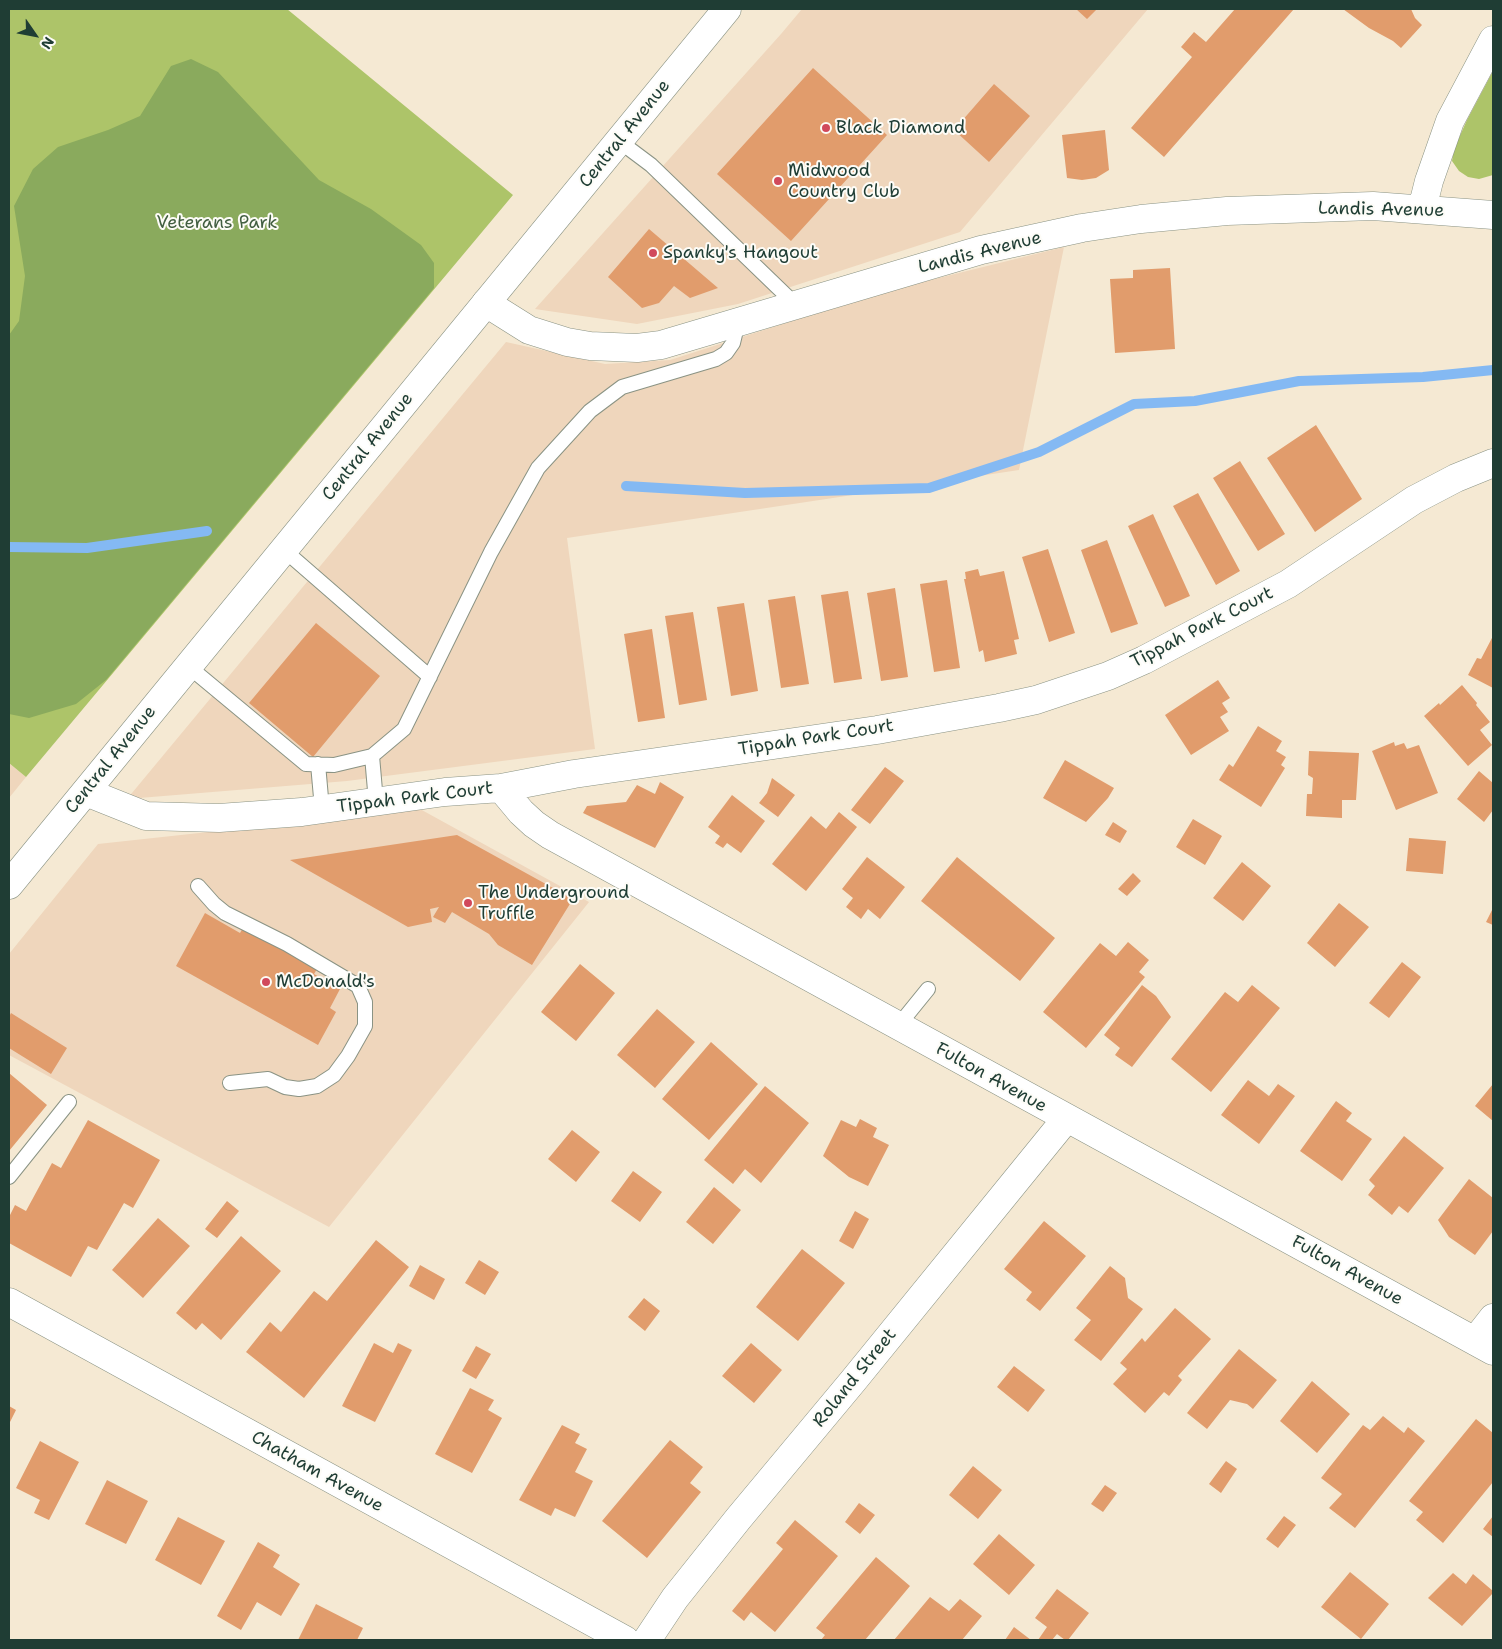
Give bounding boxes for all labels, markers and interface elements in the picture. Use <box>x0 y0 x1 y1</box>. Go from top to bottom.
north arrow <box>10 10 60 60</box>
text: N <box>37 34 58 53</box>
street label: Central Avenue <box>575 76 675 192</box>
place label: Black Diamond <box>836 117 965 139</box>
marker: Black Diamond <box>820 122 832 134</box>
place label: Midwood Country Club <box>788 160 900 202</box>
marker: Midwood Country Club <box>772 175 784 187</box>
street label: Landis Avenue <box>1318 198 1444 222</box>
park label: Veterans Park <box>157 212 277 234</box>
street label: Landis Avenue <box>916 227 1044 279</box>
place label: Spanky's Hangout <box>663 242 818 264</box>
marker: Spanky's Hangout <box>647 247 659 259</box>
street label: Central Avenue <box>318 389 418 505</box>
street label: Tippah Park Court <box>1127 583 1277 673</box>
street label: Central Avenue <box>61 702 161 818</box>
street label: Tippah Park Court <box>737 715 895 761</box>
street label: Tippah Park Court <box>336 778 494 818</box>
place label: The Underground Truffle <box>478 882 629 924</box>
marker: The Underground Truffle <box>462 897 474 909</box>
place label: McDonald's <box>276 971 375 993</box>
marker: McDonald's <box>260 976 272 988</box>
street label: Fulton Avenue <box>932 1039 1050 1117</box>
street label: Fulton Avenue <box>1288 1232 1406 1310</box>
street label: Roland Street <box>809 1324 901 1432</box>
street label: Chatham Avenue <box>247 1427 387 1517</box>

